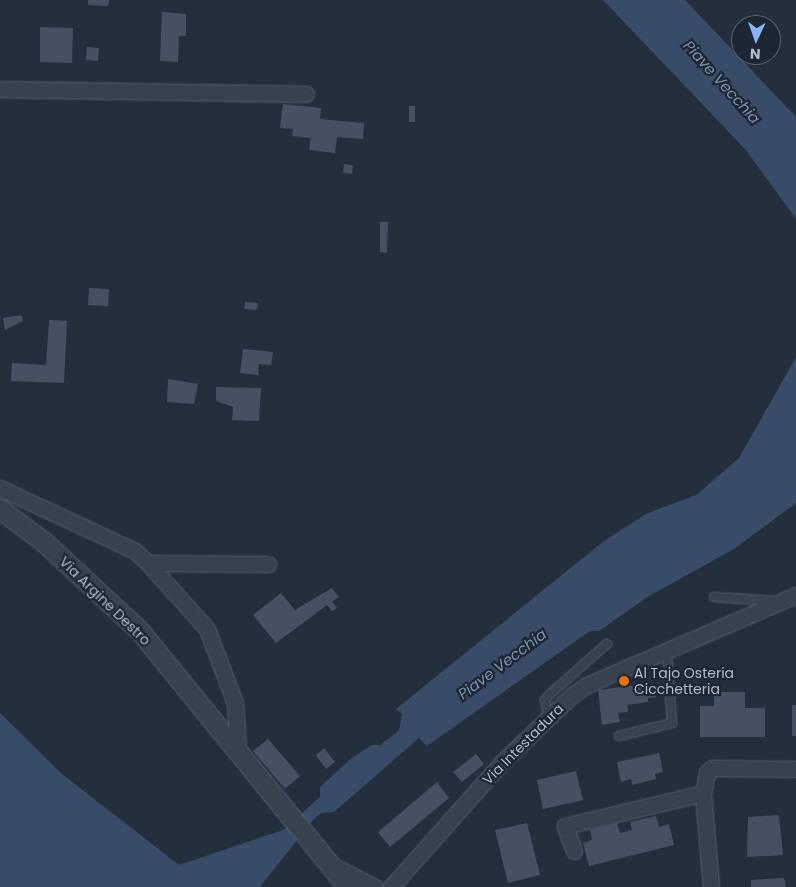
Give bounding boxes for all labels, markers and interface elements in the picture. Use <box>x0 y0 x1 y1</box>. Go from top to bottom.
north arrow <box>731 15 781 65</box>
water label: Piave Vecchia <box>680 37 764 127</box>
text: N <box>749 44 761 64</box>
street label: Via Argine Destro <box>56 553 154 649</box>
water label: Piave Vecchia <box>454 625 550 703</box>
place label: Al Tajo Osteria Cicchetteria <box>634 665 734 698</box>
marker: Al Tajo Osteria Cicchetteria <box>618 675 630 687</box>
street label: Via Intestadura <box>479 700 567 788</box>

